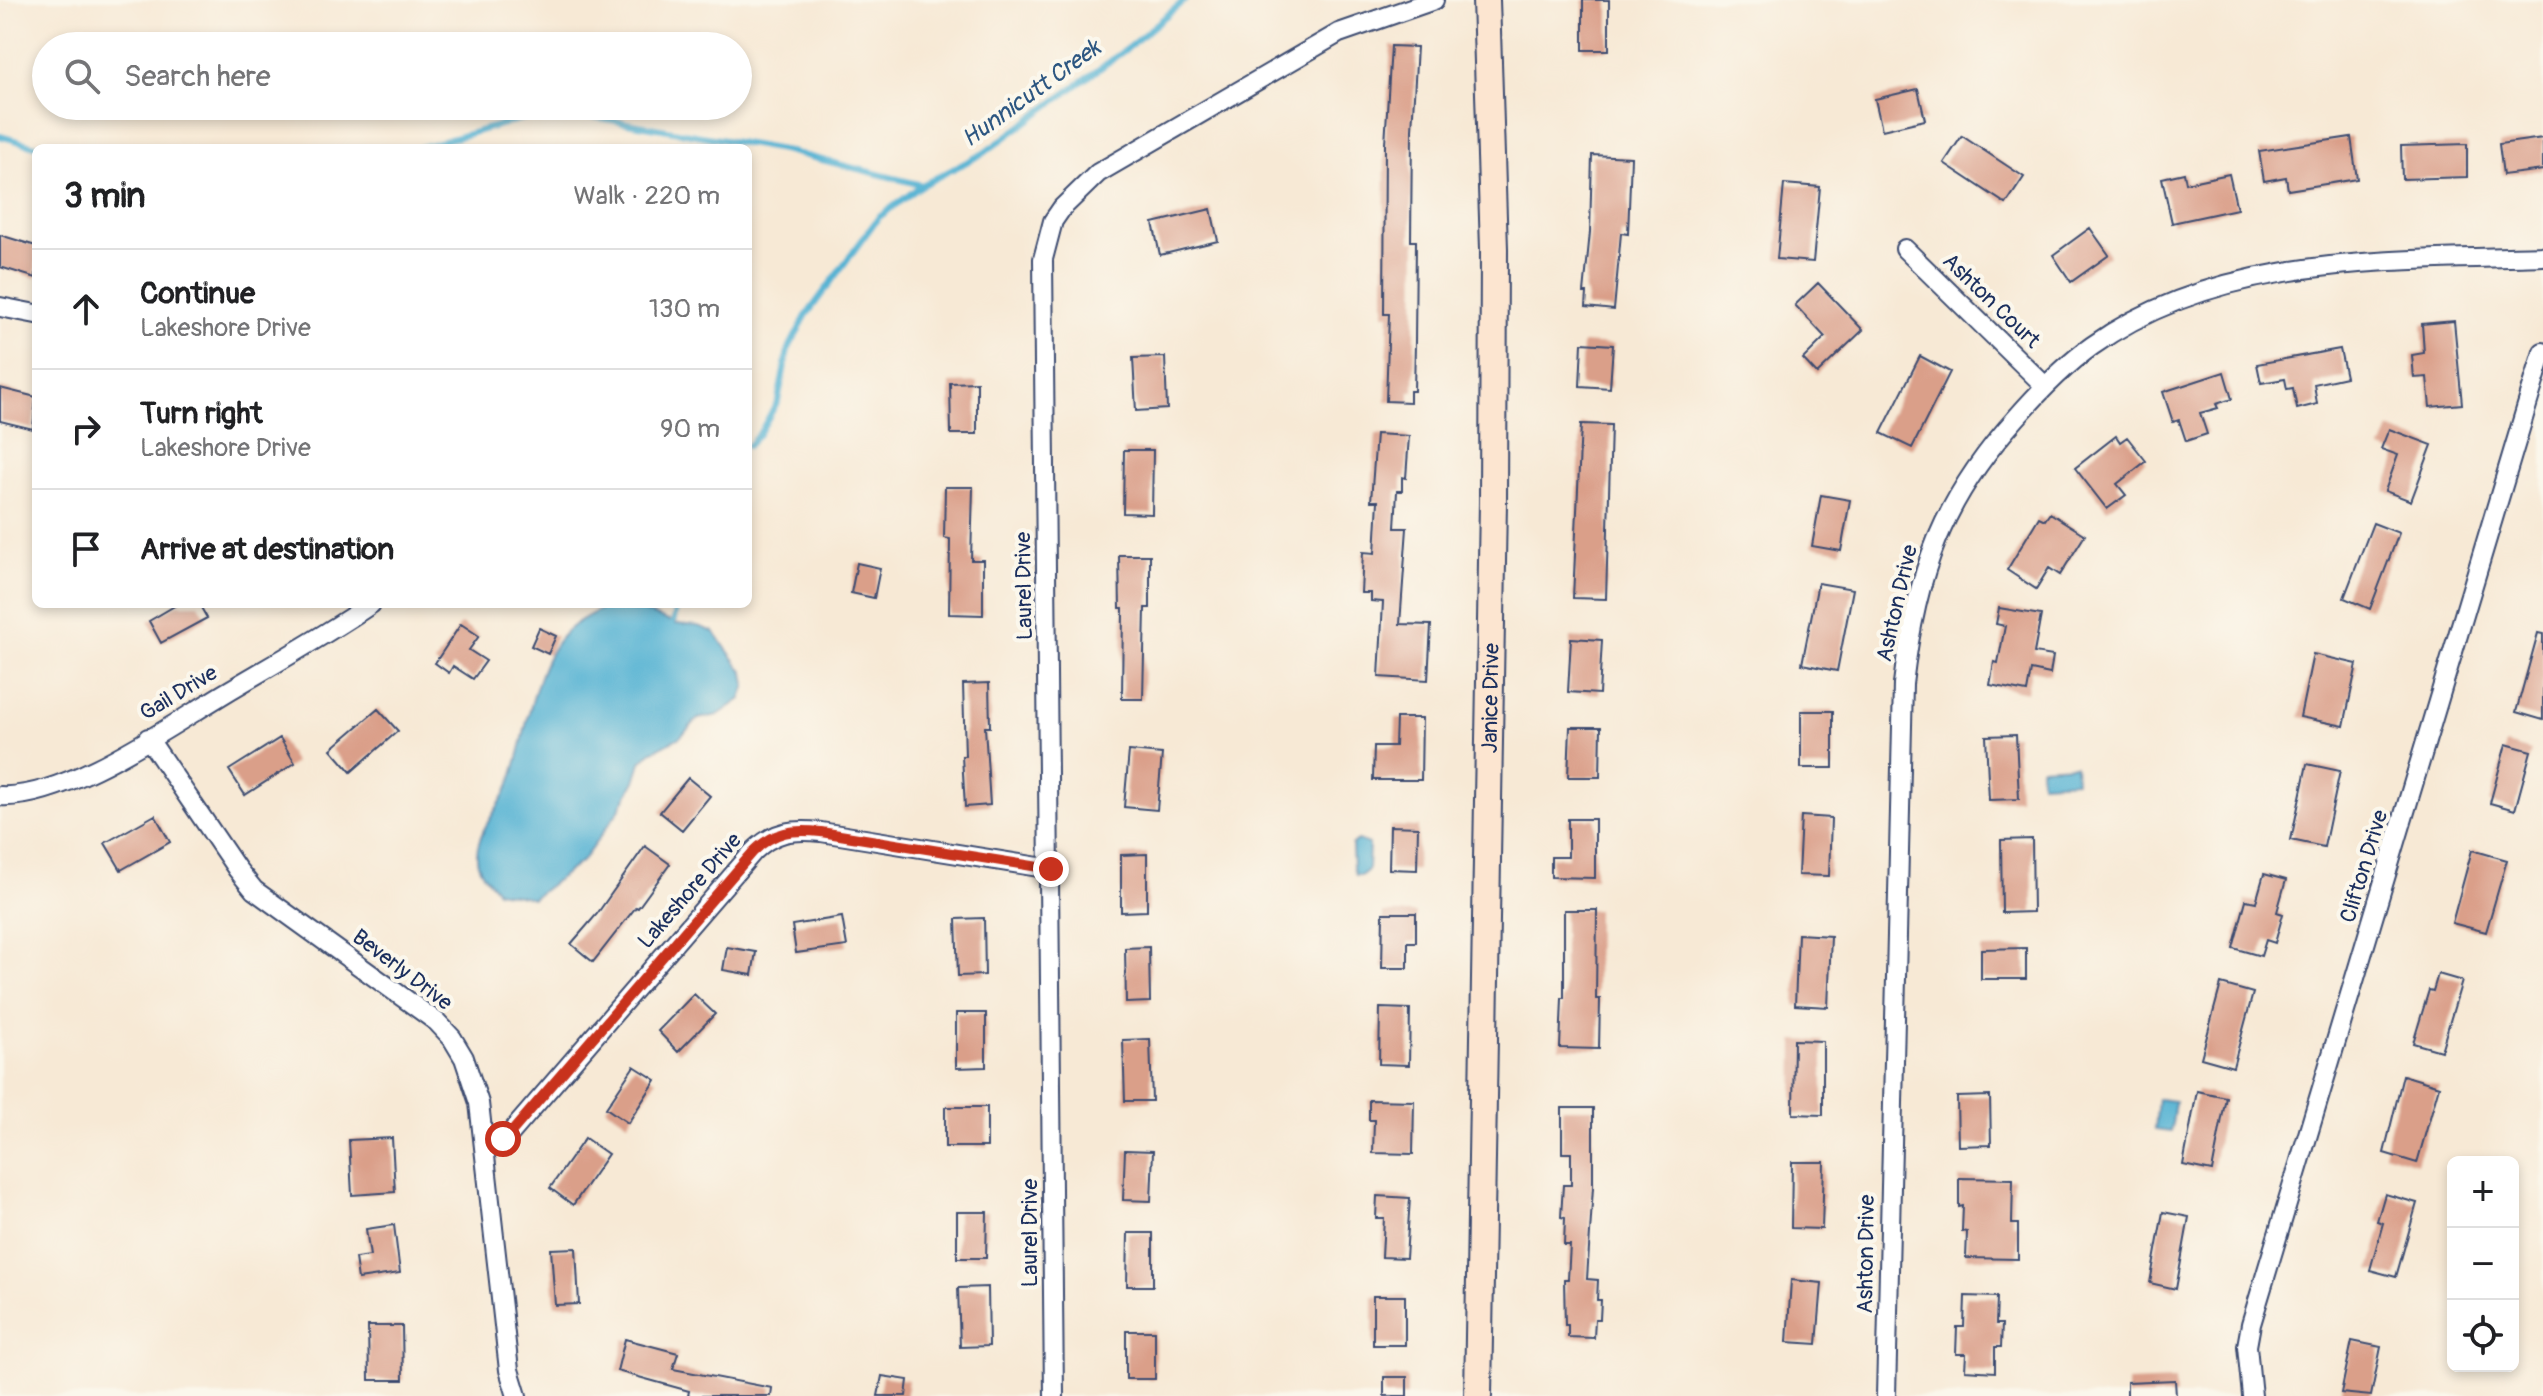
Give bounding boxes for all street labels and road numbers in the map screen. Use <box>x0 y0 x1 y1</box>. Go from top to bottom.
street label: Ashton Court <box>1937 247 2046 354</box>
street label: Laurel Drive <box>1009 531 1039 640</box>
street label: Ashton Drive <box>1870 542 1924 664</box>
street label: Janice Drive <box>1476 643 1506 754</box>
street label: Gail Drive <box>135 659 223 727</box>
street label: Clifton Drive <box>2334 806 2394 926</box>
street label: Lakeshore Drive <box>632 827 748 954</box>
street label: Beverly Drive <box>347 923 458 1017</box>
street label: Laurel Drive <box>1016 1179 1044 1287</box>
street label: Ashton Drive <box>1851 1194 1881 1314</box>

